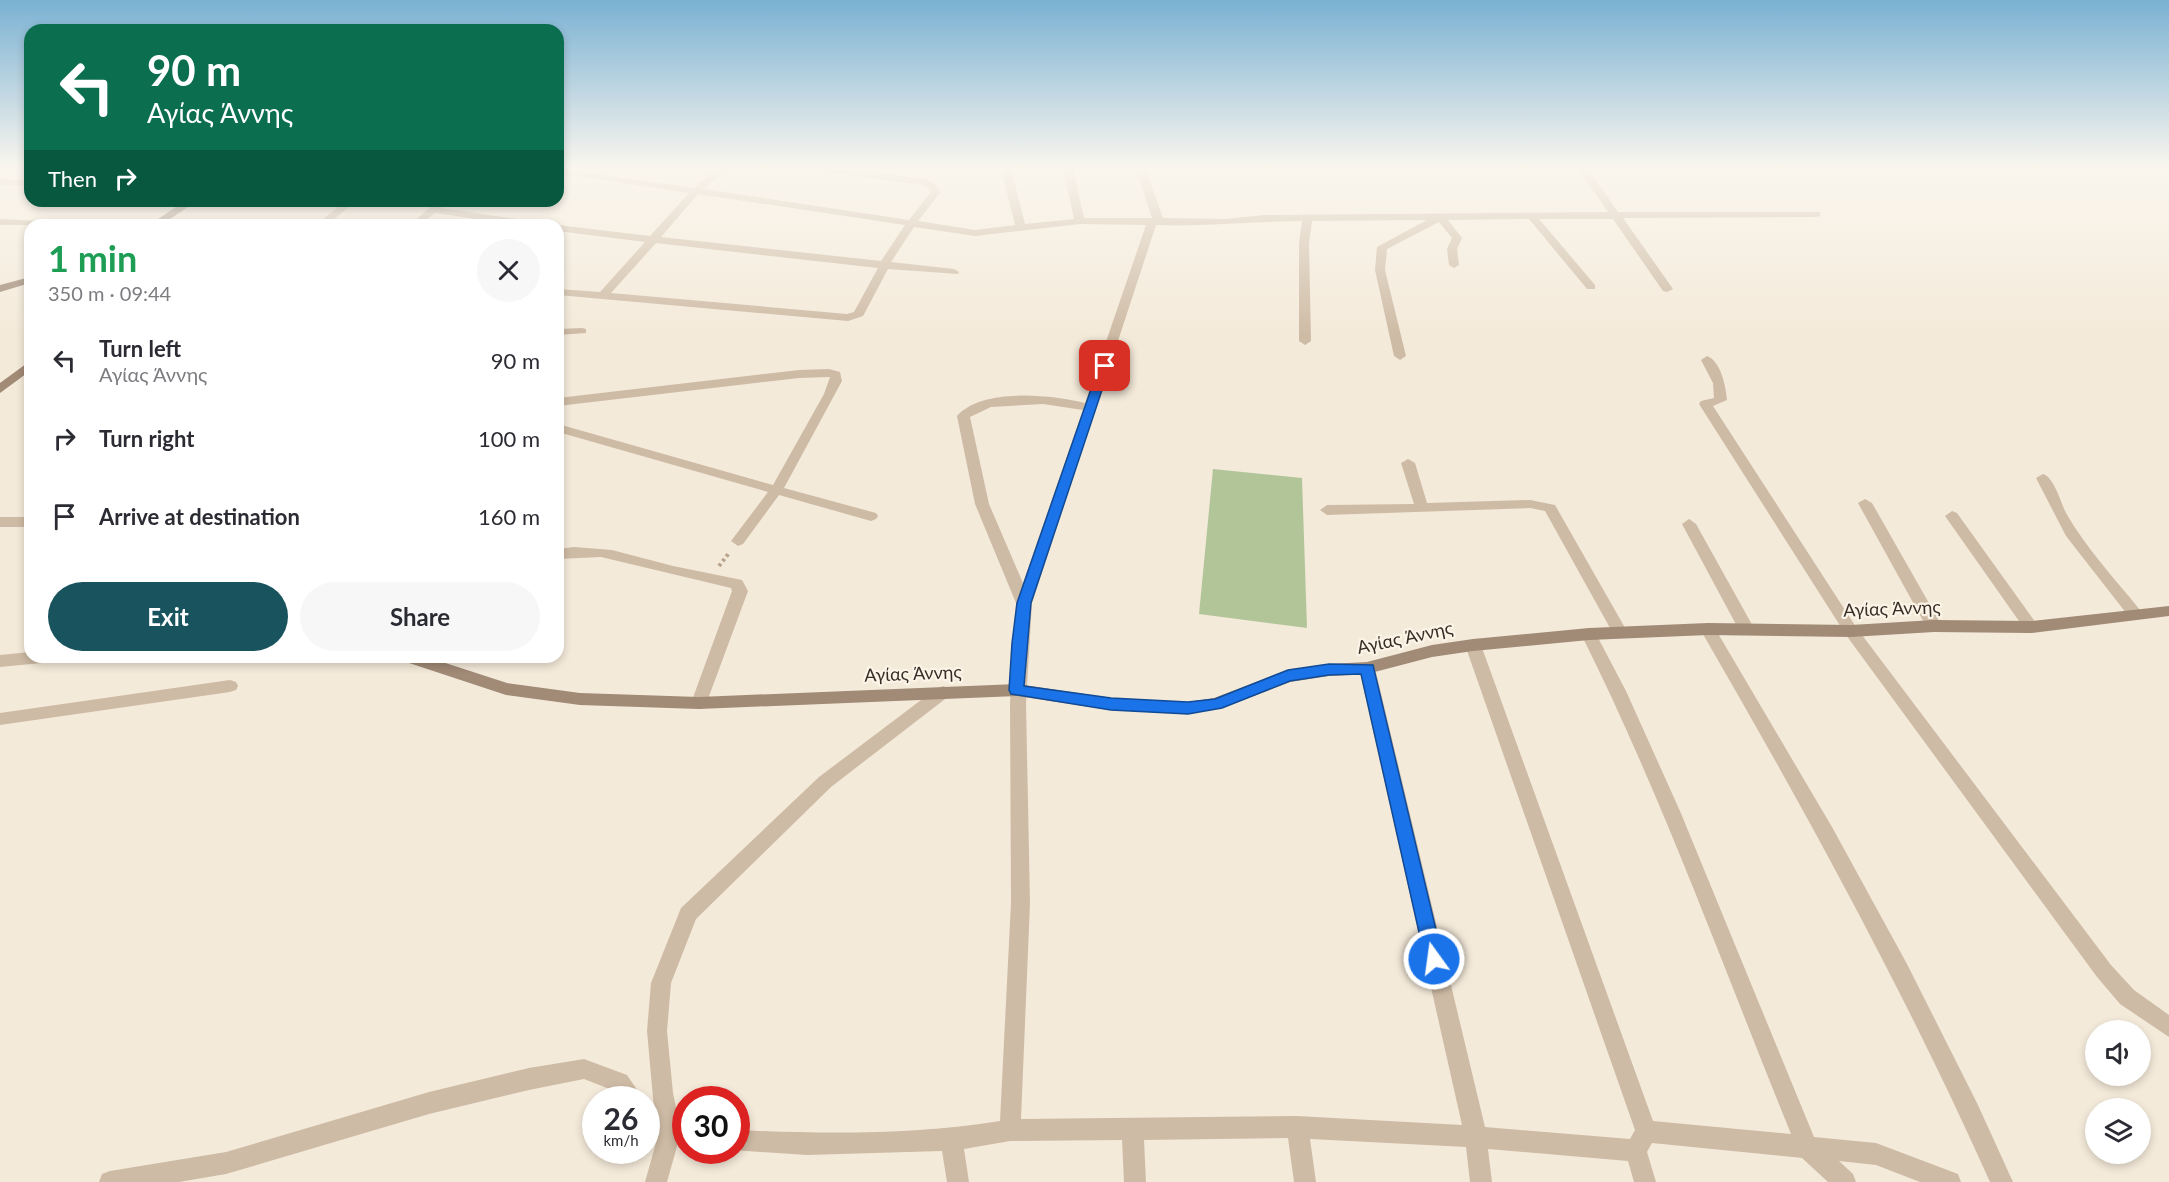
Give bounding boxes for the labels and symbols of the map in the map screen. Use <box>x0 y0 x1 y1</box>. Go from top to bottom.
pin <box>1079 340 1130 391</box>
street label: Αγίας Άννης <box>1843 595 1942 621</box>
street label: Αγίας Άννης <box>1355 616 1455 658</box>
street label: Αγίας Άννης <box>864 660 963 686</box>
position arrow <box>1402 927 1466 991</box>
speed limit sign: 30 <box>672 1086 750 1164</box>

